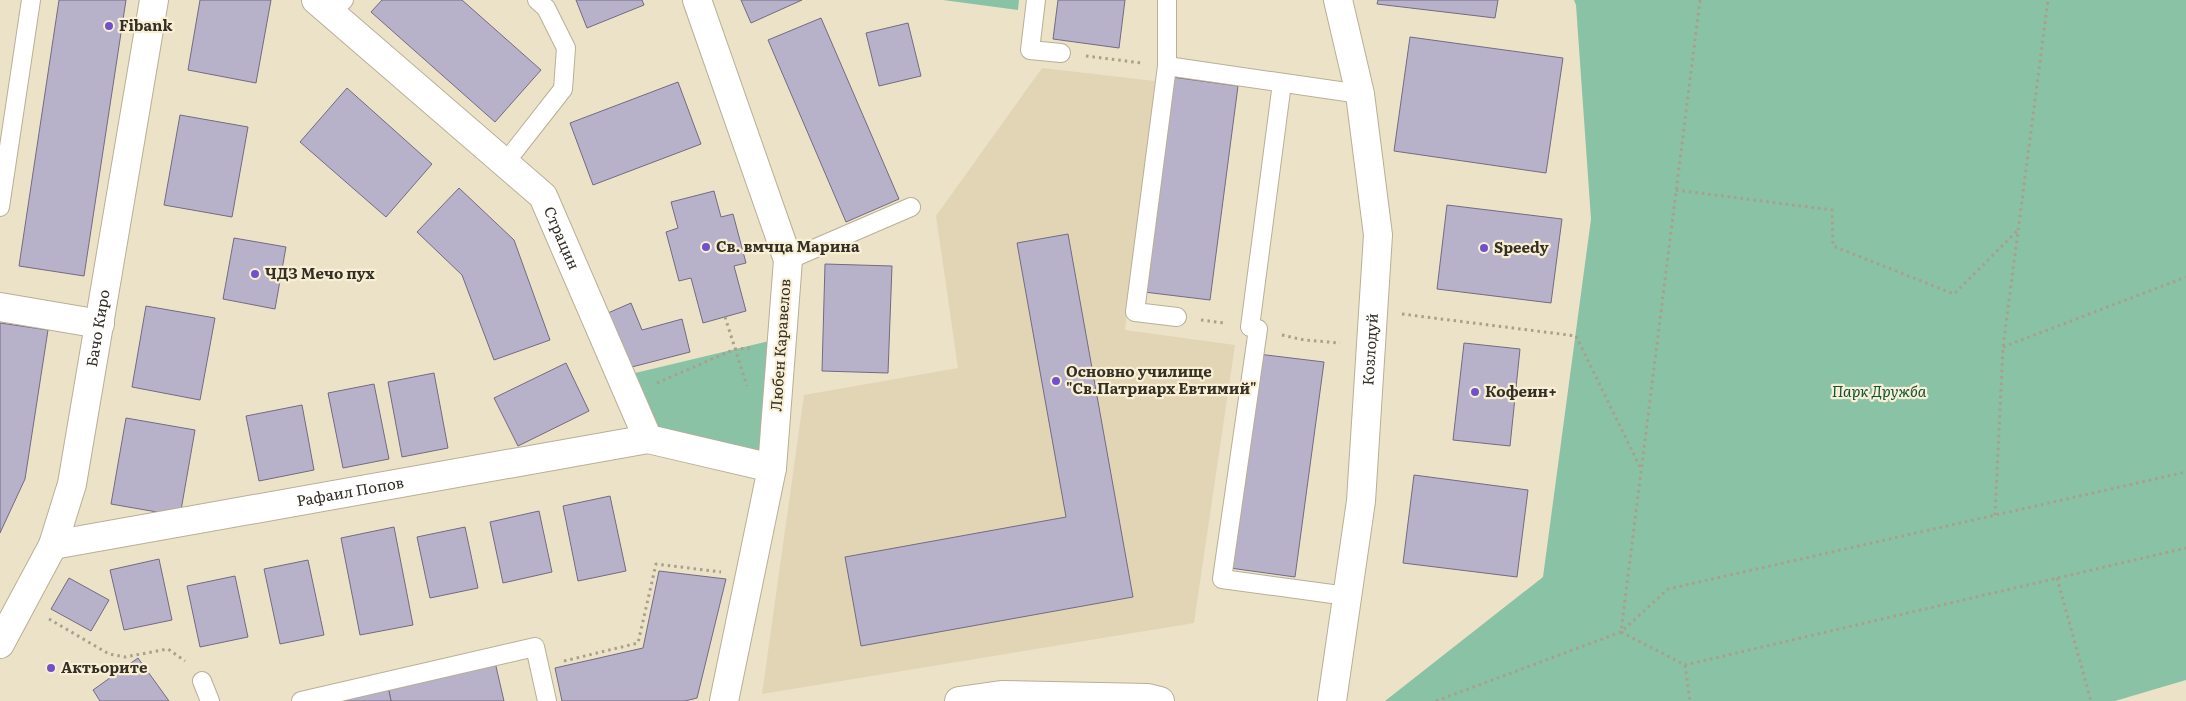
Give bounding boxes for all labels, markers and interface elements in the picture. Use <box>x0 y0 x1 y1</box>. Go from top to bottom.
place label: Fibank <box>119 13 173 36</box>
marker: Fibank <box>103 20 115 32</box>
street label: Страцин <box>539 202 586 273</box>
place label: Св. вмчца Марина <box>716 234 860 257</box>
place label: Speedy <box>1494 235 1549 258</box>
marker: Св. вмчца Марина <box>700 241 712 253</box>
marker: Speedy <box>1478 242 1490 254</box>
place label: ЧДЗ Мечо пух <box>265 261 375 284</box>
marker: ЧДЗ Мечо пух <box>249 268 261 280</box>
street label: Любен Каравелов <box>763 278 796 412</box>
street label: Бачо Киро <box>79 287 115 369</box>
street label: Козлодуй <box>1355 312 1383 386</box>
place label: Основно училище "Св.Патриарх Евтимий" <box>1066 359 1257 399</box>
marker: Основно училище "Св.Патриарх Евтимий" <box>1050 375 1062 387</box>
place label: Кофеин+ <box>1485 379 1557 402</box>
park label: Парк Дружба <box>1832 379 1927 402</box>
marker: Кофеин+ <box>1469 386 1481 398</box>
street label: Рафаил Попов <box>295 470 406 511</box>
place label: Актьорите <box>61 655 148 678</box>
marker: Актьорите <box>45 662 57 674</box>

